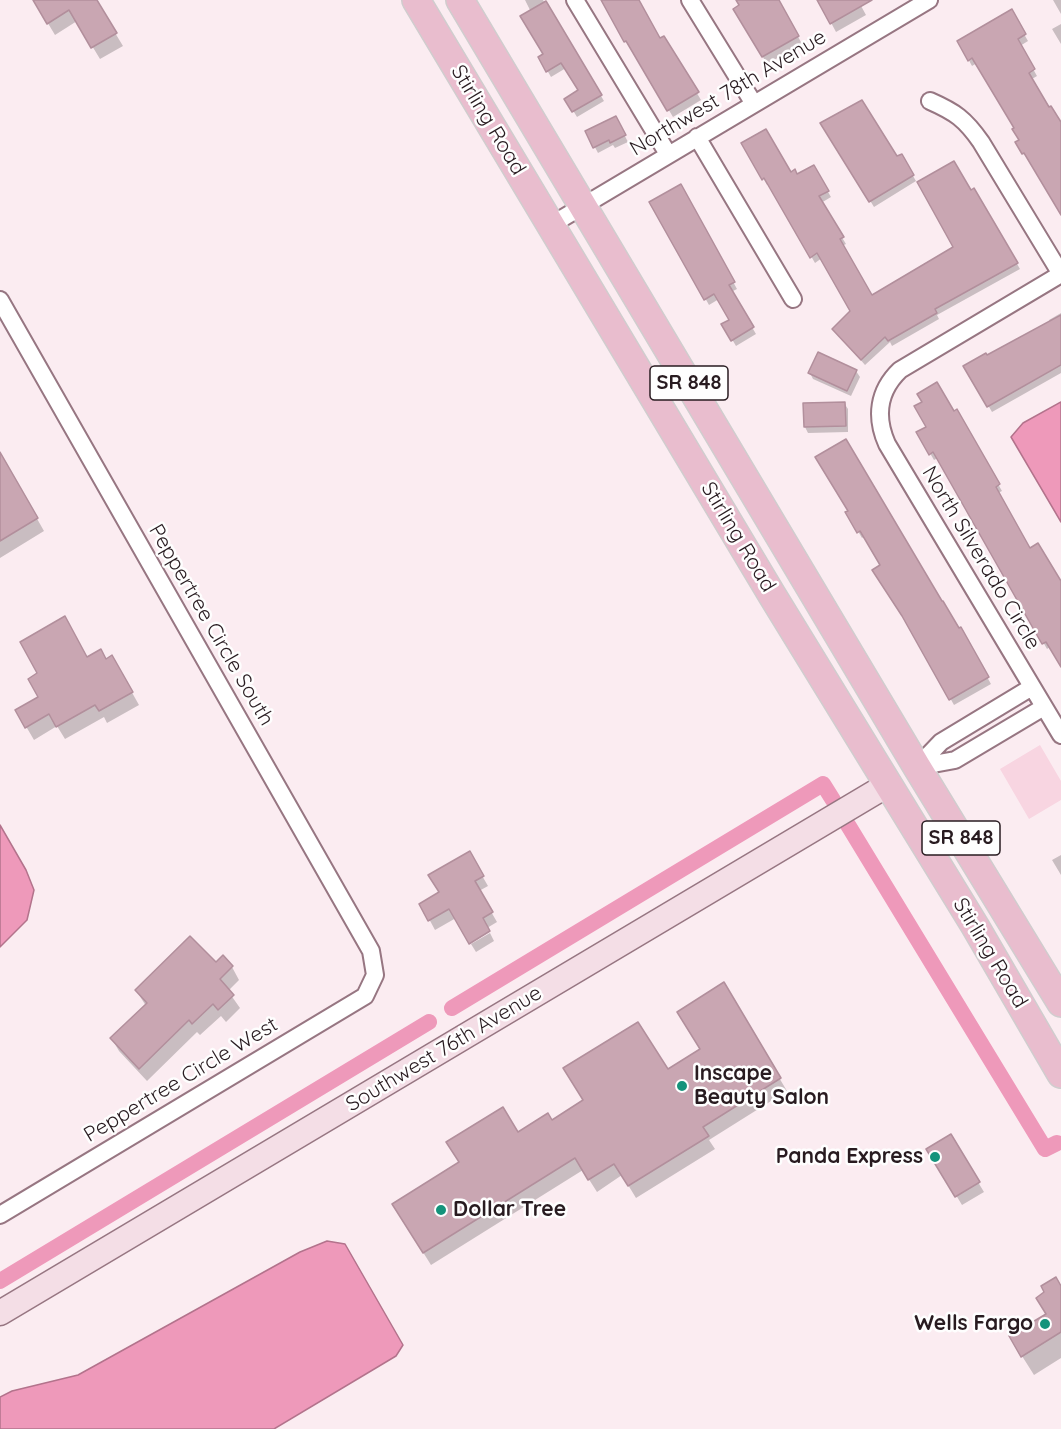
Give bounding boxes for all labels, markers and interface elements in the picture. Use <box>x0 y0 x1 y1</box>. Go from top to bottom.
street label: Northwest 78th Avenue <box>625 24 831 162</box>
street label: Stirling Road <box>445 60 531 180</box>
road number: SR 848 <box>650 366 728 400</box>
street label: North Silverado Circle <box>916 462 1046 654</box>
street label: Stirling Road <box>695 477 781 597</box>
street label: Peppertree Circle South <box>143 520 279 730</box>
road number: SR 848 <box>922 821 1000 855</box>
street label: Stirling Road <box>947 893 1033 1013</box>
street label: Southwest 76th Avenue <box>342 981 546 1117</box>
street label: Peppertree Circle West <box>80 1012 282 1148</box>
place label: Inscape Beauty Salon <box>694 1061 829 1111</box>
marker: Inscape Beauty Salon <box>675 1079 689 1093</box>
place label: Panda Express <box>776 1144 923 1170</box>
marker: Panda Express <box>928 1150 942 1164</box>
place label: Dollar Tree <box>453 1197 566 1223</box>
marker: Dollar Tree <box>434 1203 448 1217</box>
place label: Wells Fargo <box>914 1311 1033 1337</box>
marker: Wells Fargo <box>1038 1317 1052 1331</box>

